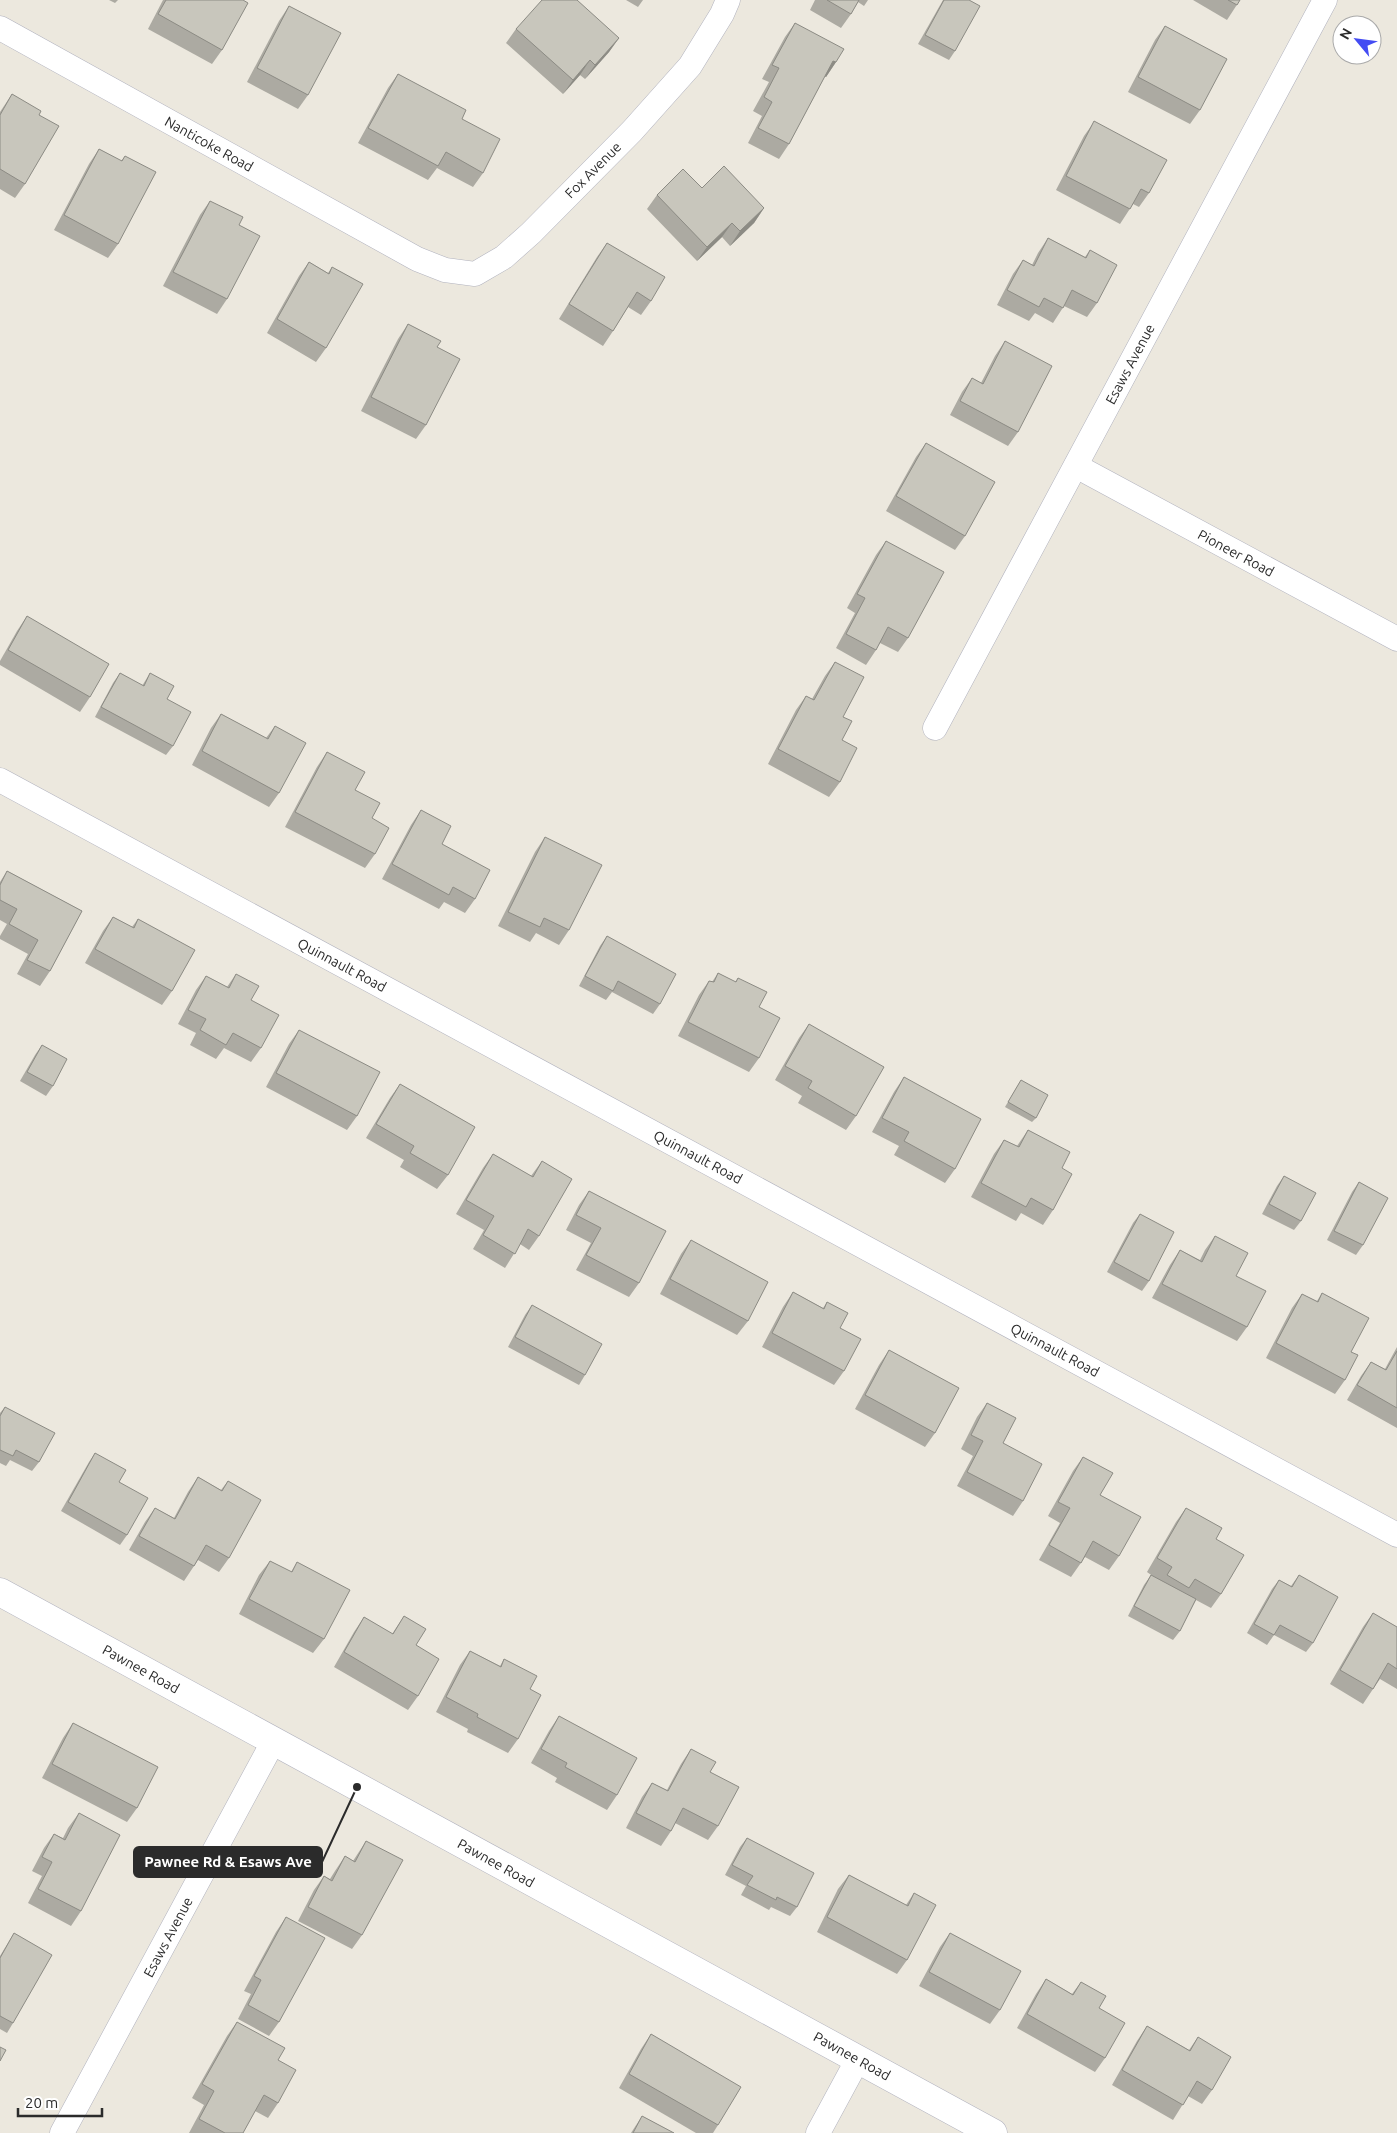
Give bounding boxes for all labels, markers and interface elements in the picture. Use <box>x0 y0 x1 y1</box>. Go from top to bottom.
north arrow <box>1332 15 1382 65</box>
text: N <box>1336 25 1355 42</box>
street label: Nanticoke Road <box>162 113 256 175</box>
street label: Fox Avenue <box>562 139 624 201</box>
street label: Esaws Avenue <box>1102 321 1158 407</box>
street label: Pioneer Road <box>1195 526 1277 580</box>
street label: Quinnault Road <box>295 935 389 995</box>
street label: Quinnault Road <box>651 1127 745 1187</box>
street label: Quinnault Road <box>1008 1320 1102 1380</box>
street label: Pawnee Road <box>100 1641 182 1697</box>
street label: Pawnee Road <box>455 1835 537 1891</box>
callout: Pawnee Rd & Esaws Ave <box>134 1847 322 1877</box>
text: Pawnee Rd & Esaws Ave <box>144 1853 312 1870</box>
street label: Esaws Avenue <box>140 1894 196 1980</box>
street label: Pawnee Road <box>811 2028 893 2084</box>
scale bar <box>18 2086 101 2118</box>
text: 20 m <box>25 2094 58 2111</box>

